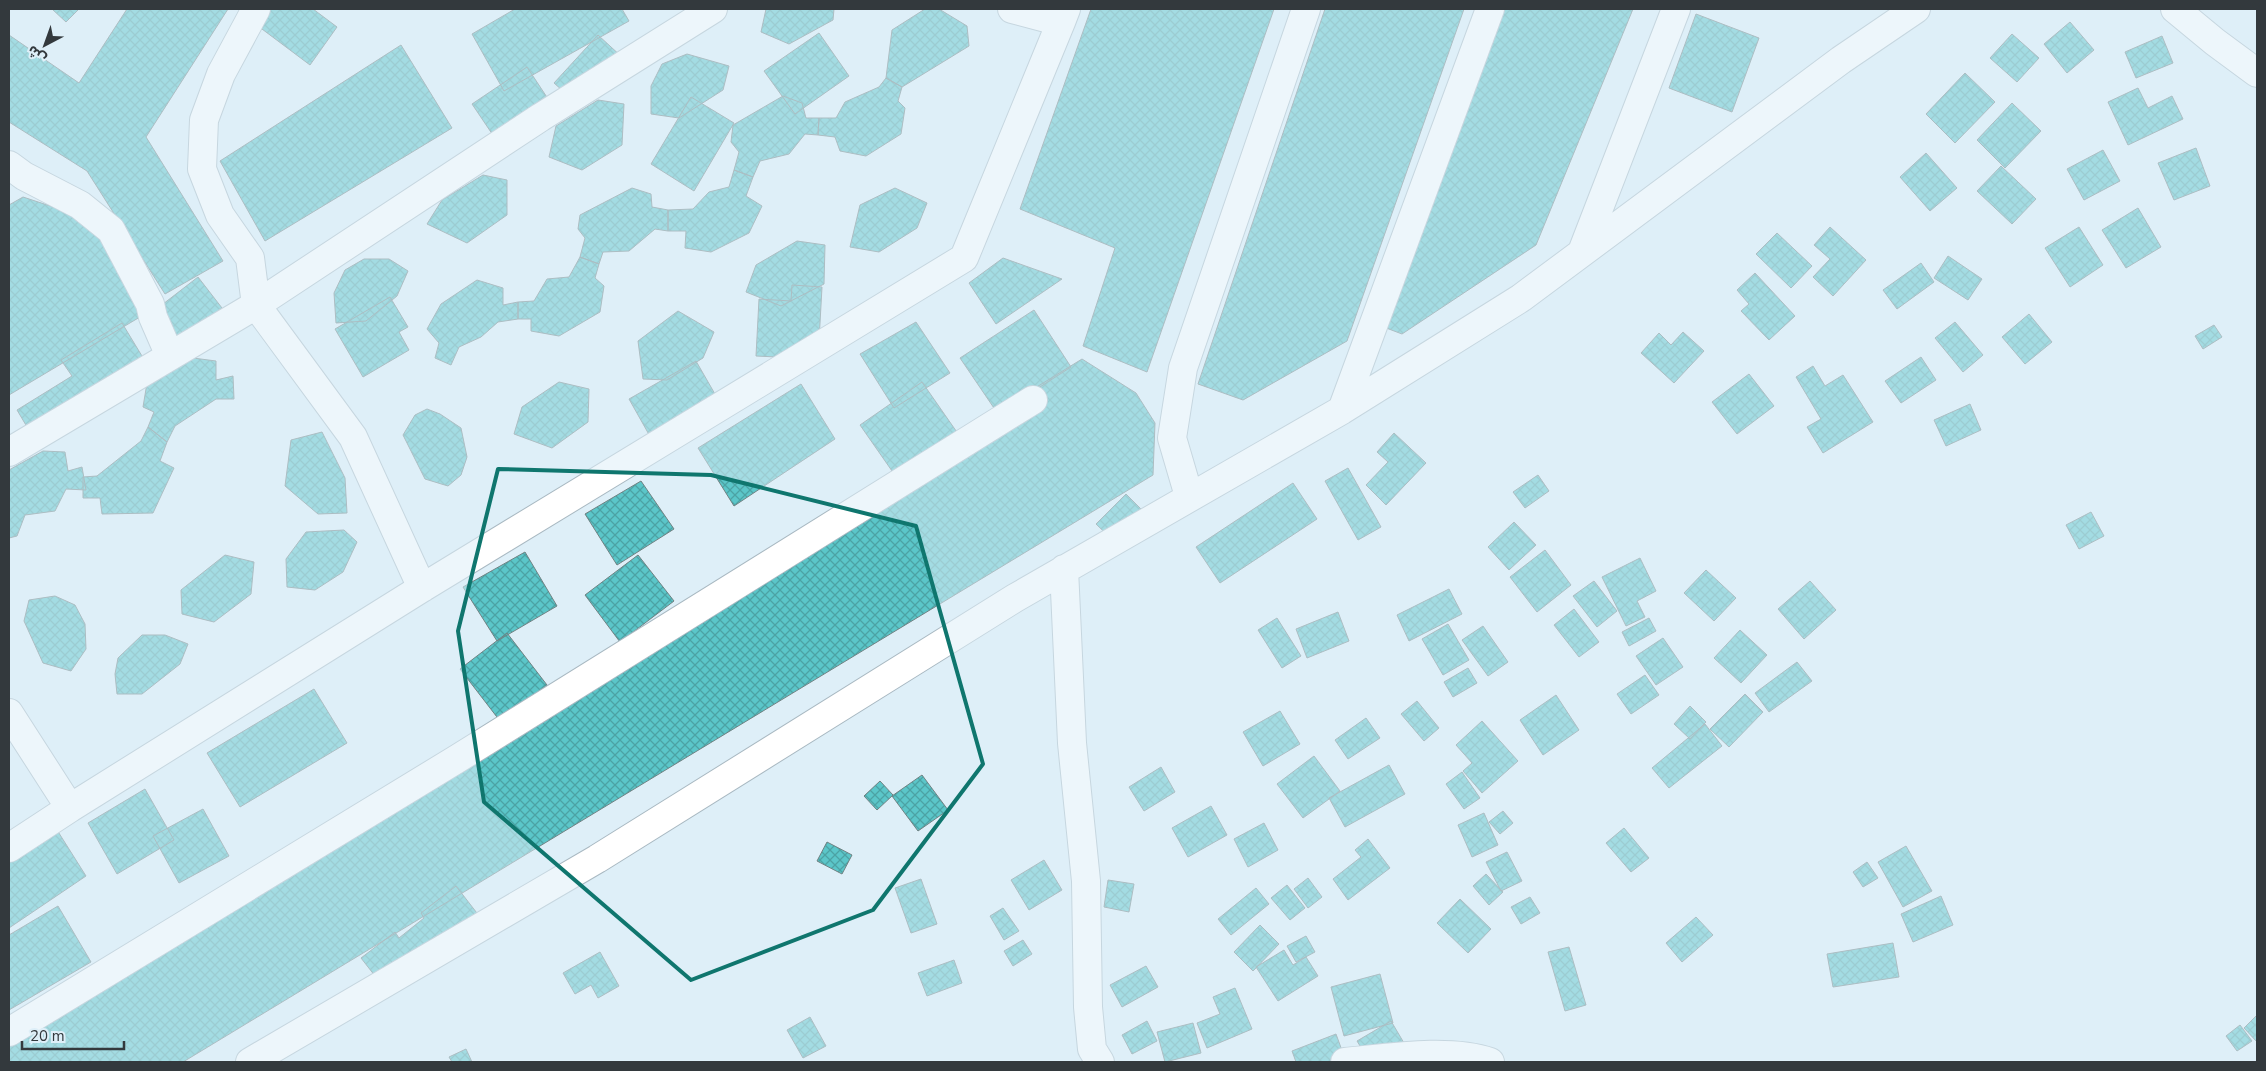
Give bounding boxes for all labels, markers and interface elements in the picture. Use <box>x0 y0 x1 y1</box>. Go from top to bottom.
north arrow <box>20 20 70 70</box>
text: ش <box>23 41 50 68</box>
scale bar <box>22 1018 125 1050</box>
text: 20 m <box>30 1026 65 1046</box>

